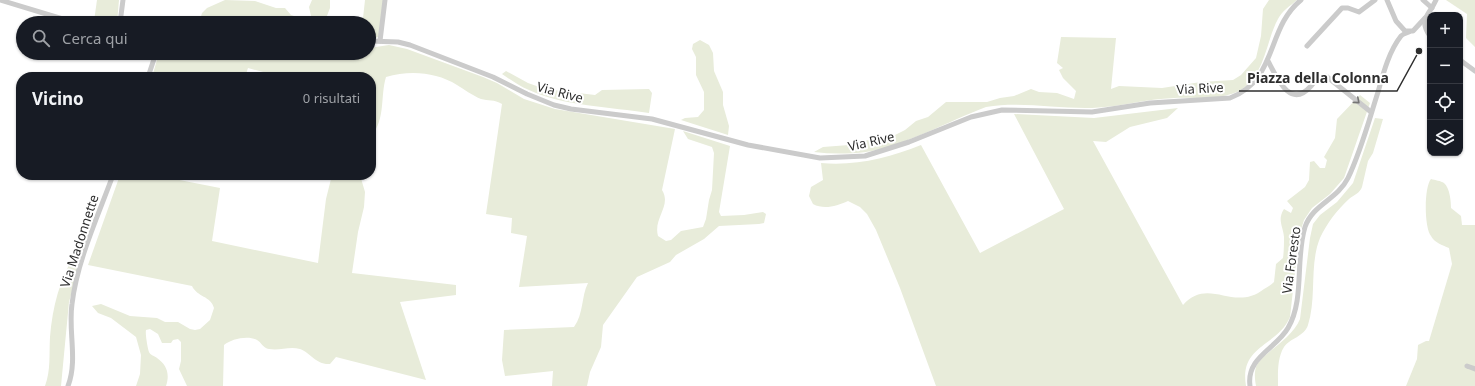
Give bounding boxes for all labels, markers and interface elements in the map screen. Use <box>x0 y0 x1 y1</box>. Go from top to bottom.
map controls <box>1427 12 1463 156</box>
button: + <box>1427 12 1463 48</box>
search box <box>16 16 376 60</box>
icon: search <box>30 27 52 49</box>
text: Cerca qui <box>62 28 128 48</box>
button: − <box>1427 48 1463 84</box>
callout: Piazza della Colonna <box>1239 65 1397 91</box>
text: Piazza della Colonna <box>1247 68 1389 87</box>
street label: Via Rive <box>535 77 585 107</box>
street label: Via Rive <box>1176 78 1224 98</box>
button: locate <box>1427 84 1463 120</box>
text: Vicino <box>32 87 84 110</box>
text: 0 risultati <box>303 89 360 107</box>
one-way arrow <box>1352 97 1360 104</box>
button: layers <box>1427 120 1463 156</box>
street label: Via Rive <box>846 127 896 155</box>
street label: Via Madonnette <box>55 192 103 290</box>
street label: Via Foresto <box>1277 225 1305 295</box>

